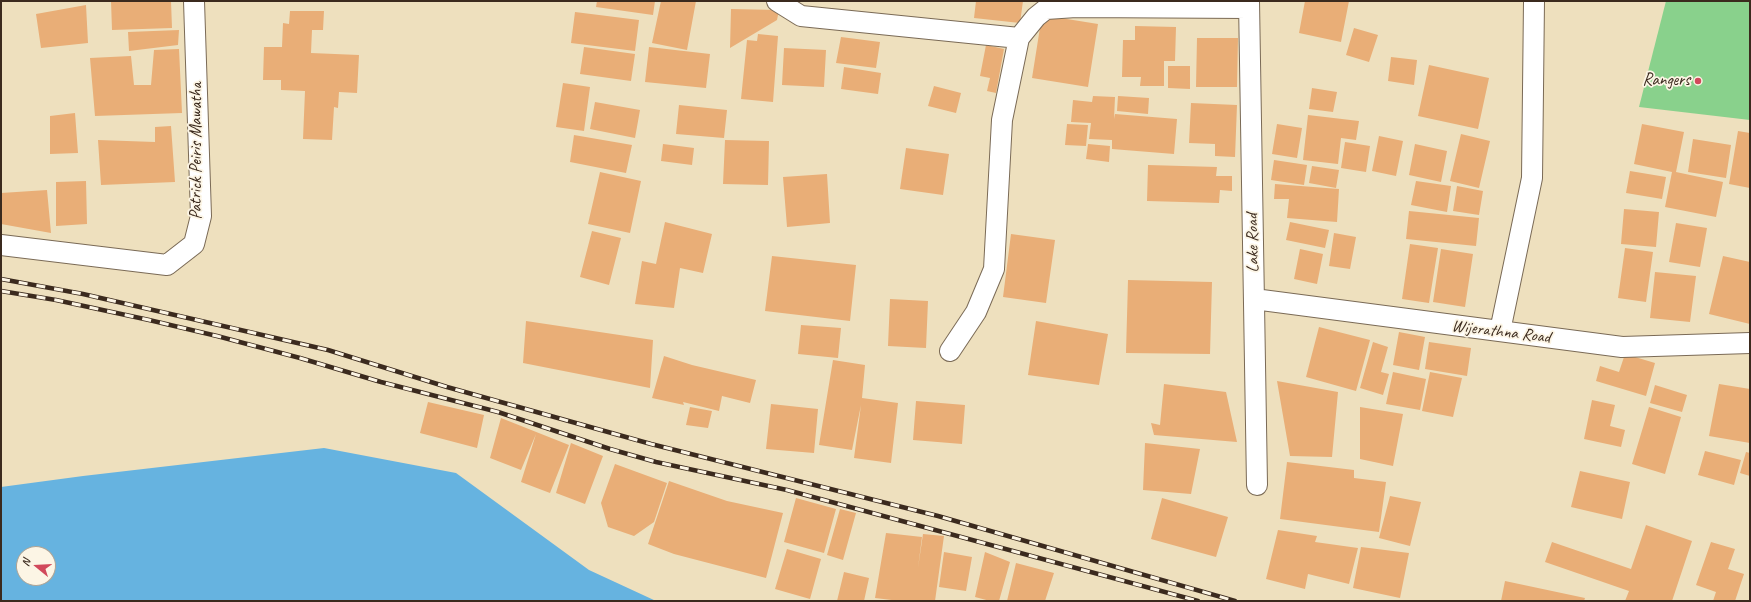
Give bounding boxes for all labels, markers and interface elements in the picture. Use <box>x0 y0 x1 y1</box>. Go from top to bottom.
place label: Rangers <box>1642 71 1690 91</box>
marker: Rangers <box>1693 76 1703 86</box>
street label: Patrick Peiris Mawatha <box>187 82 207 220</box>
street label: Lake Road <box>1242 213 1264 273</box>
street label: Wijerathna Road <box>1451 316 1551 348</box>
north arrow <box>16 546 56 586</box>
text: N <box>18 557 33 568</box>

